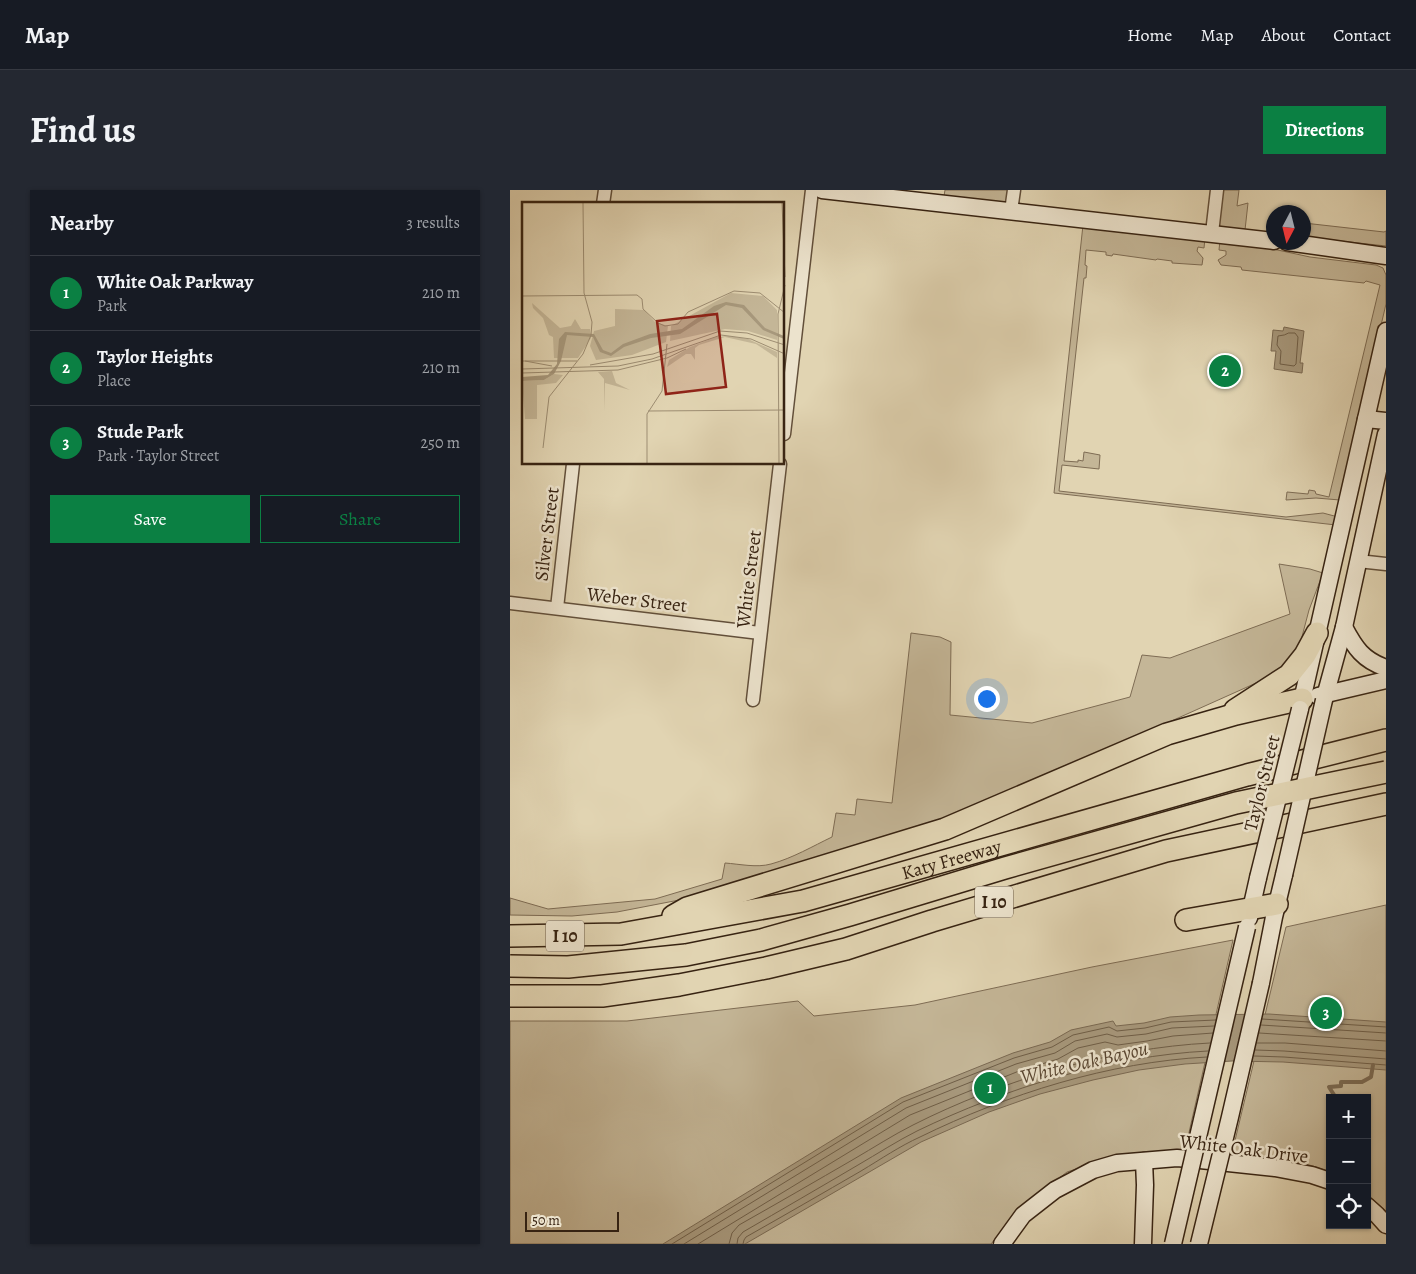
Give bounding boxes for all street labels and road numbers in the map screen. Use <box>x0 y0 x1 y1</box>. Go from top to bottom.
street label: Silver Street <box>528 486 566 583</box>
street label: White Street <box>730 529 768 630</box>
street label: Weber Street <box>584 581 688 619</box>
street label: Taylor Street <box>1237 732 1286 834</box>
street label: Katy Freeway <box>898 833 1005 886</box>
road number: I 10 <box>975 886 1013 918</box>
road number: I 10 <box>546 920 584 951</box>
street label: White Oak Drive <box>1177 1128 1310 1170</box>

